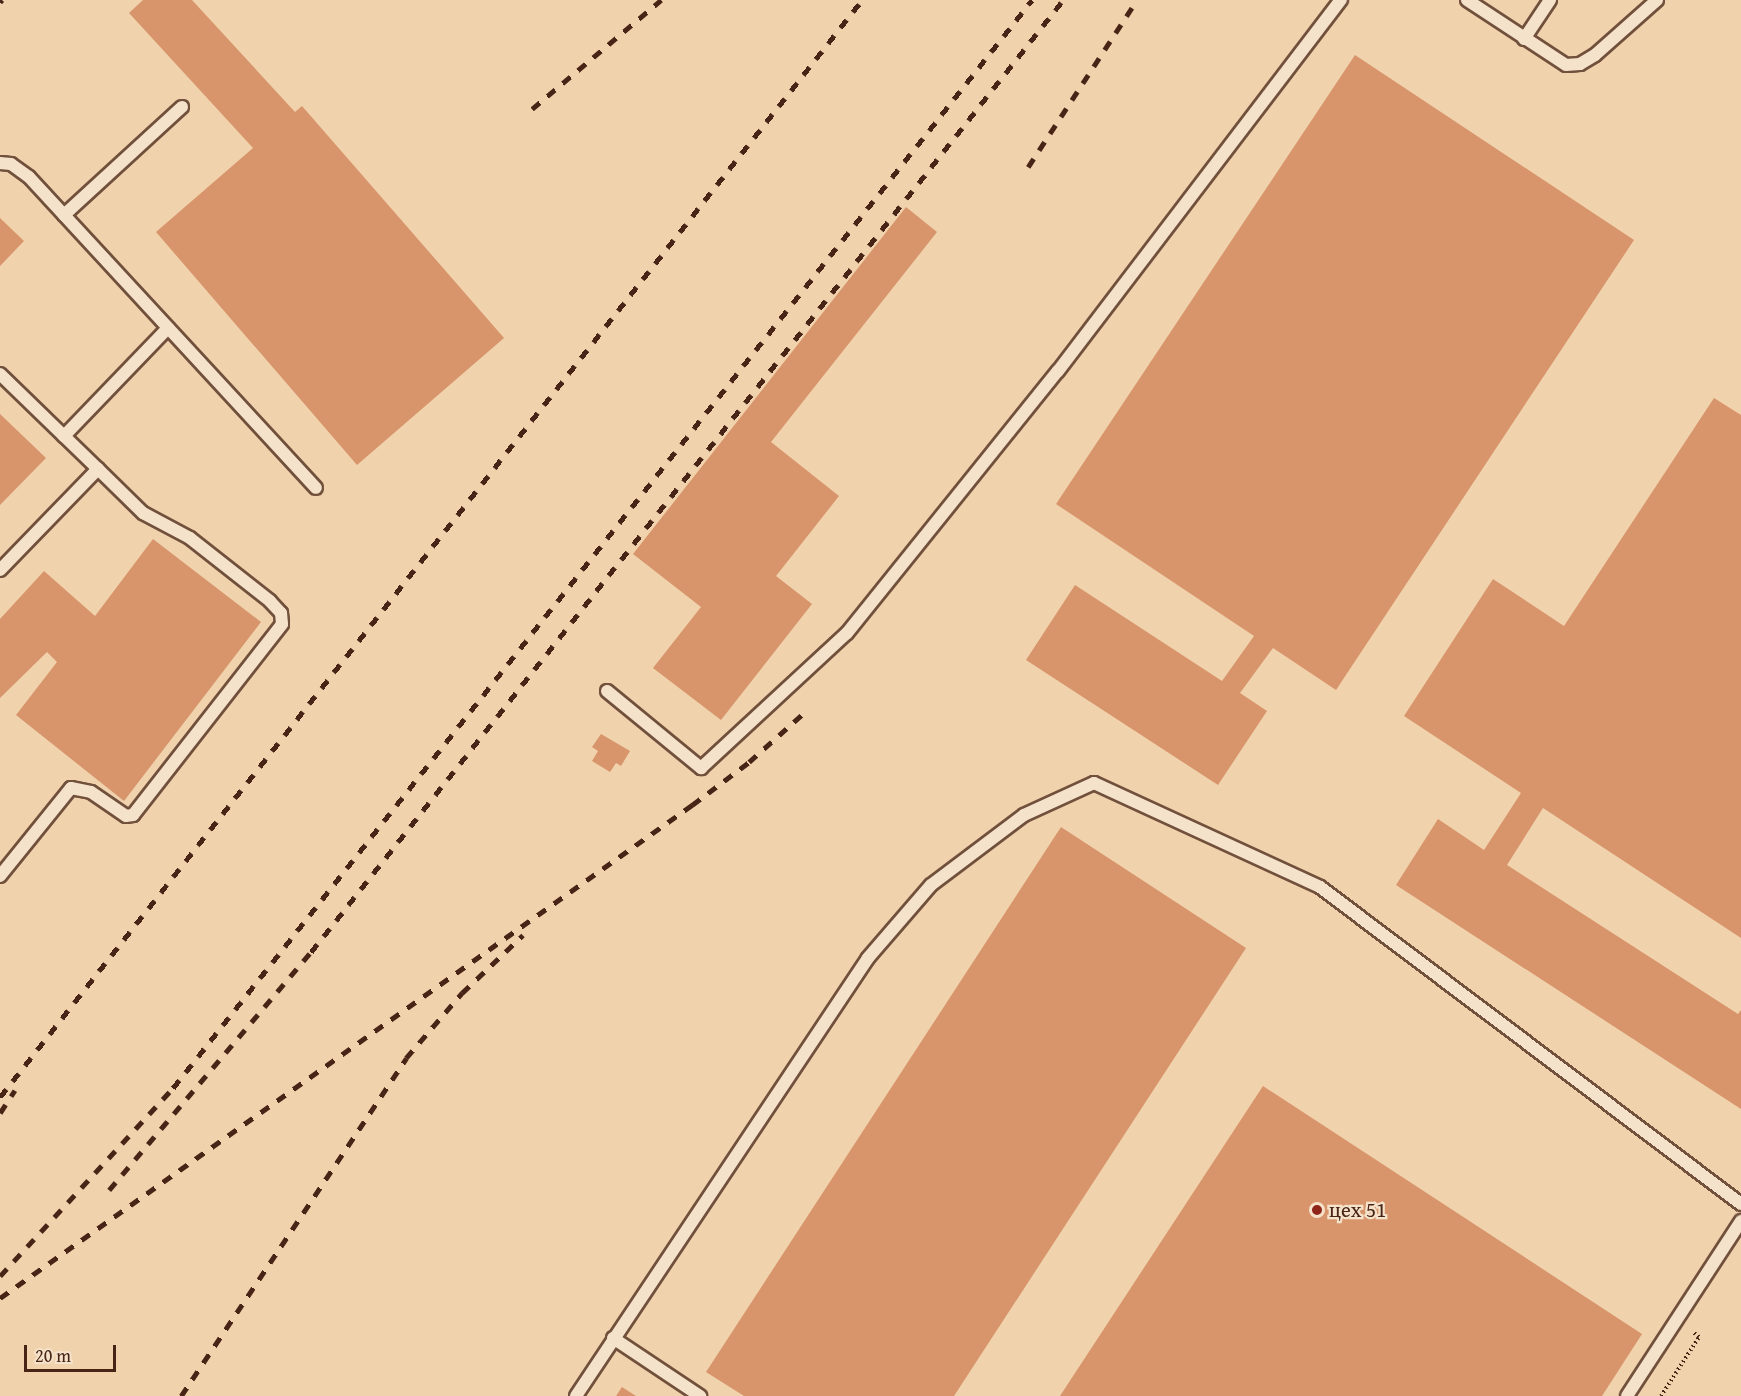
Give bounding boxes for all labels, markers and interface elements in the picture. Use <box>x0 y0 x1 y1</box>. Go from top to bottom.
place label: цех 51 <box>1329 1197 1386 1223</box>
marker: цех 51 <box>1310 1203 1324 1217</box>
scale bar <box>27 1333 118 1371</box>
text: 20 m <box>35 1342 71 1369</box>

